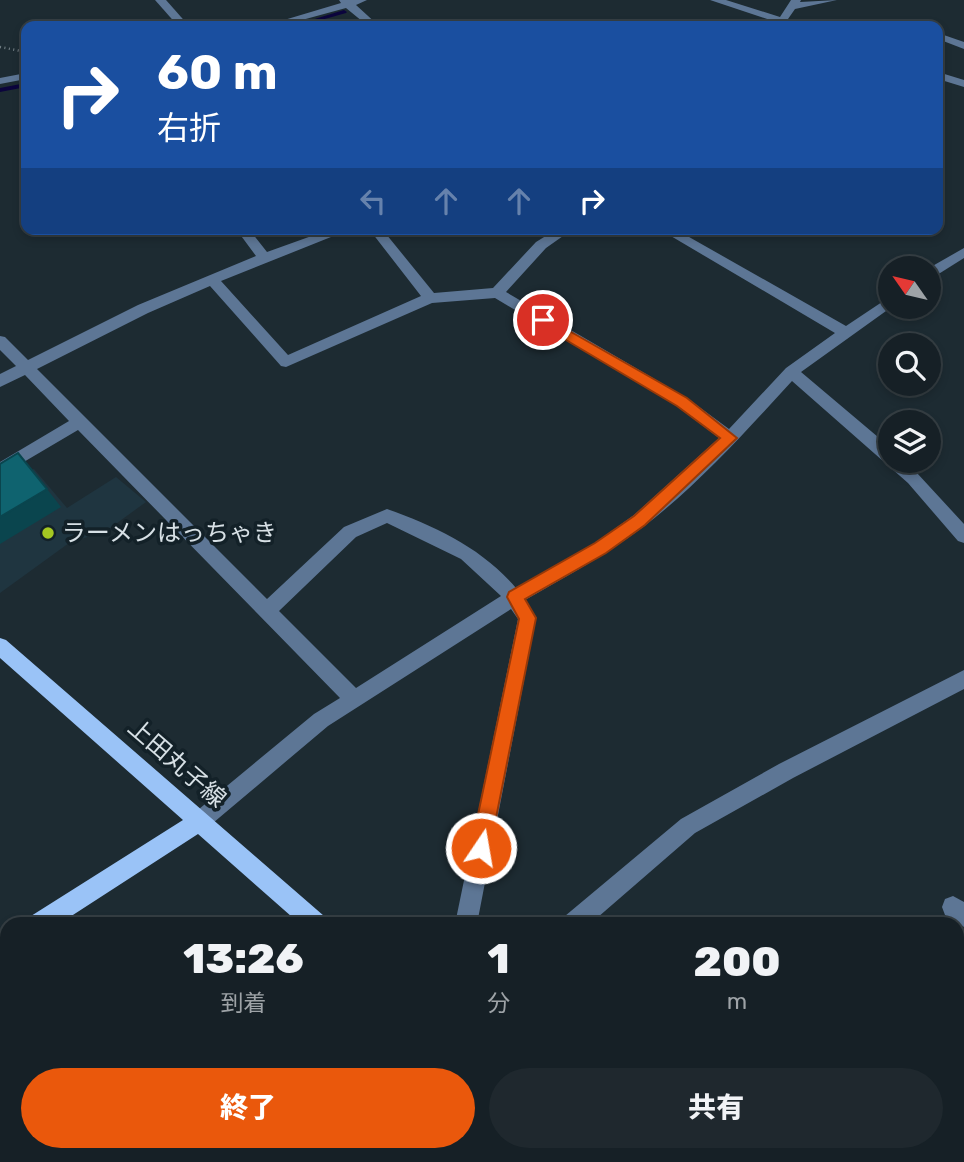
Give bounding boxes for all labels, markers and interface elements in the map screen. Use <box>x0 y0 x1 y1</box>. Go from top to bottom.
text: 60 m <box>157 43 278 101</box>
icon: right <box>42 49 133 140</box>
text: 右折 <box>157 109 221 147</box>
icon: left <box>354 182 392 220</box>
icon: ahead <box>427 182 465 220</box>
icon: ahead <box>500 182 538 220</box>
icon: right <box>573 182 611 220</box>
north arrow <box>878 256 942 318</box>
map controls <box>878 256 941 473</box>
pin <box>513 290 573 350</box>
icon: arrive <box>524 301 562 339</box>
button: search <box>878 333 941 396</box>
button: layers <box>878 410 941 473</box>
place label: ラーメンはっちゃき <box>62 519 277 547</box>
marker: ラーメンはっちゃき <box>40 525 56 541</box>
street label: 上田丸子線 <box>123 713 231 813</box>
position arrow <box>444 811 518 885</box>
text: 13:26 <box>183 934 304 984</box>
text: 1 <box>488 934 510 984</box>
text: 200 <box>693 937 781 987</box>
text: m <box>727 987 747 1015</box>
text: 到着 <box>221 989 267 1017</box>
text: 分 <box>487 989 510 1017</box>
button: 終了 <box>21 1068 475 1148</box>
button: 共有 <box>489 1068 943 1148</box>

